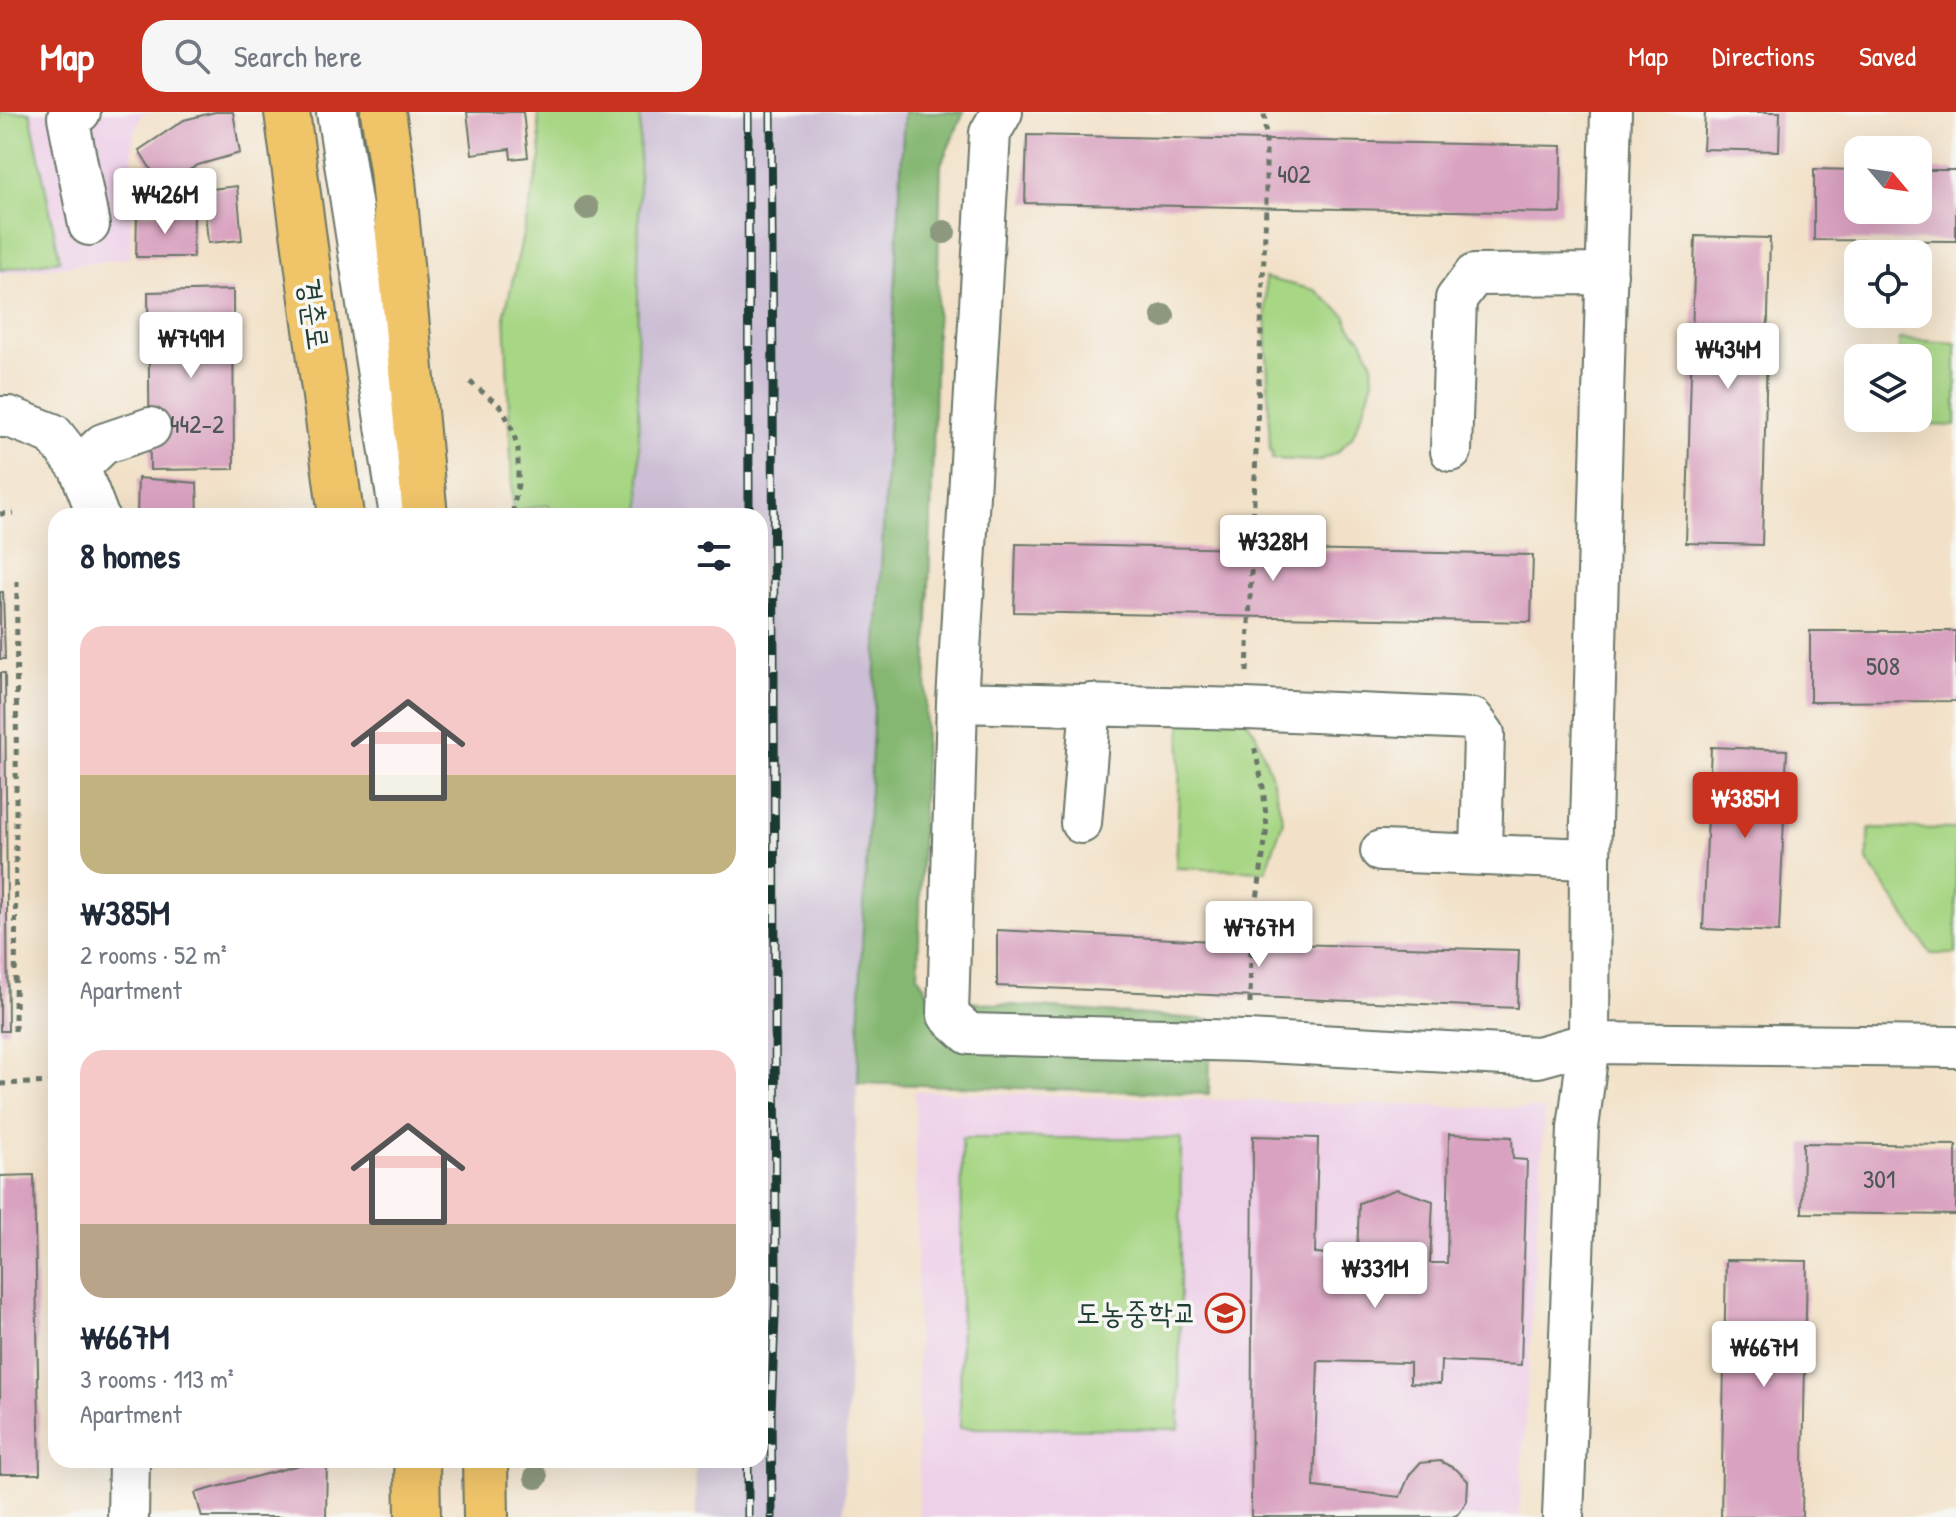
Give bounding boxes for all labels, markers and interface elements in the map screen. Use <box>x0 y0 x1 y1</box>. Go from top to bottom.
search box <box>142 20 702 92</box>
text: Map <box>40 30 94 82</box>
icon: search <box>170 34 214 78</box>
text: Search here <box>234 36 362 76</box>
text: Map <box>1628 37 1668 75</box>
text: Directions <box>1712 37 1815 75</box>
text: Saved <box>1859 37 1916 75</box>
north arrow <box>1844 136 1932 224</box>
map controls <box>1844 136 1932 432</box>
house number: 402 <box>1277 156 1311 191</box>
pin: ₩426M <box>109 168 221 236</box>
text: ₩426M <box>131 176 199 211</box>
button: locate <box>1844 240 1932 328</box>
street label: 경춘로 <box>290 275 340 353</box>
pin: ₩749M <box>135 312 247 380</box>
text: ₩749M <box>158 320 224 355</box>
pin: ₩434M <box>1672 323 1784 391</box>
text: ₩434M <box>1695 331 1761 366</box>
button: layers <box>1844 344 1932 432</box>
house number: 442-2 <box>170 406 224 441</box>
pin: ₩328M <box>1217 515 1329 583</box>
text: ₩328M <box>1238 523 1308 558</box>
text: 8 homes <box>80 533 180 579</box>
icon: filters <box>692 534 736 578</box>
house number: 508 <box>1866 648 1900 683</box>
icon: home <box>336 678 480 822</box>
pin: ₩385M <box>1689 772 1801 840</box>
text: ₩385M <box>1711 780 1779 815</box>
text: ₩385M <box>80 890 170 936</box>
pin: ₩767M <box>1203 901 1315 969</box>
text: ₩767M <box>1224 909 1294 944</box>
text: 2 rooms · 52 m² <box>80 937 227 972</box>
text: Apartment <box>80 972 182 1007</box>
icon: home <box>336 1102 480 1246</box>
house number: 301 <box>1863 1161 1895 1196</box>
pin: ₩331M <box>1319 1242 1431 1310</box>
text: ₩331M <box>1341 1250 1409 1285</box>
place label: 도농중학교 <box>1076 1292 1197 1332</box>
school or university icon: 도농중학교 <box>1204 1292 1246 1334</box>
text: ₩667M <box>80 1314 170 1360</box>
pin: ₩667M <box>1708 1321 1820 1389</box>
text: ₩667M <box>1730 1329 1798 1364</box>
text: 3 rooms · 113 m² <box>80 1361 234 1396</box>
text: Apartment <box>80 1396 182 1431</box>

